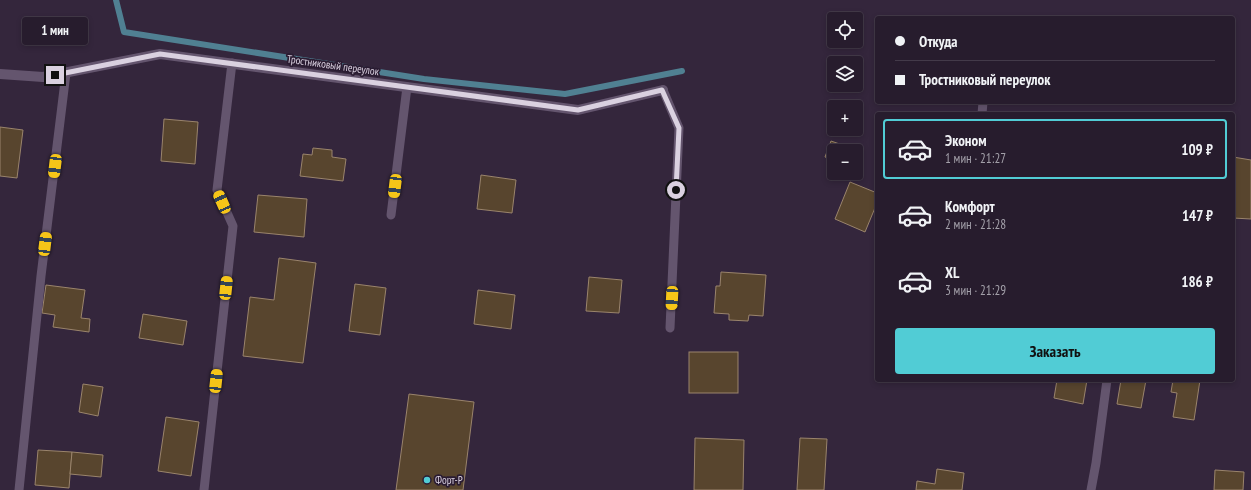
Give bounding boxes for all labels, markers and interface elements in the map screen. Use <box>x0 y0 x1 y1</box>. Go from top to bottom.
map controls <box>827 12 863 180</box>
button: locate <box>827 12 863 48</box>
callout: 1 мин <box>22 17 88 45</box>
text: 1 мин <box>41 22 69 39</box>
text: Откуда <box>919 32 958 51</box>
street label: Тростниковый переулок <box>286 52 381 78</box>
button: layers <box>827 56 863 92</box>
route end <box>46 66 64 84</box>
text: Тростниковый переулок <box>919 70 1050 89</box>
button: + <box>827 100 863 136</box>
icon: car <box>897 131 933 167</box>
text: Эконом <box>945 131 986 150</box>
text: 109 ₽ <box>1181 140 1213 159</box>
button: − <box>827 144 863 180</box>
text: 1 мин · 21:27 <box>945 150 1006 167</box>
car <box>48 153 62 179</box>
car <box>388 173 402 199</box>
route start <box>667 181 685 199</box>
car <box>212 189 232 215</box>
icon: car <box>897 197 933 233</box>
text: Комфорт <box>945 197 995 216</box>
text: 147 ₽ <box>1182 206 1213 225</box>
text: 2 мин · 21:28 <box>945 216 1006 233</box>
car <box>38 231 52 257</box>
icon: car <box>897 263 933 299</box>
text: XL <box>945 263 959 282</box>
text: 186 ₽ <box>1181 272 1213 291</box>
car <box>219 275 233 301</box>
text: 3 мин · 21:29 <box>945 282 1006 299</box>
car <box>665 286 679 310</box>
button: Заказать <box>895 328 1215 374</box>
car <box>209 368 223 394</box>
place label: Форт-Р <box>435 473 463 487</box>
marker: Форт-Р <box>422 475 432 485</box>

